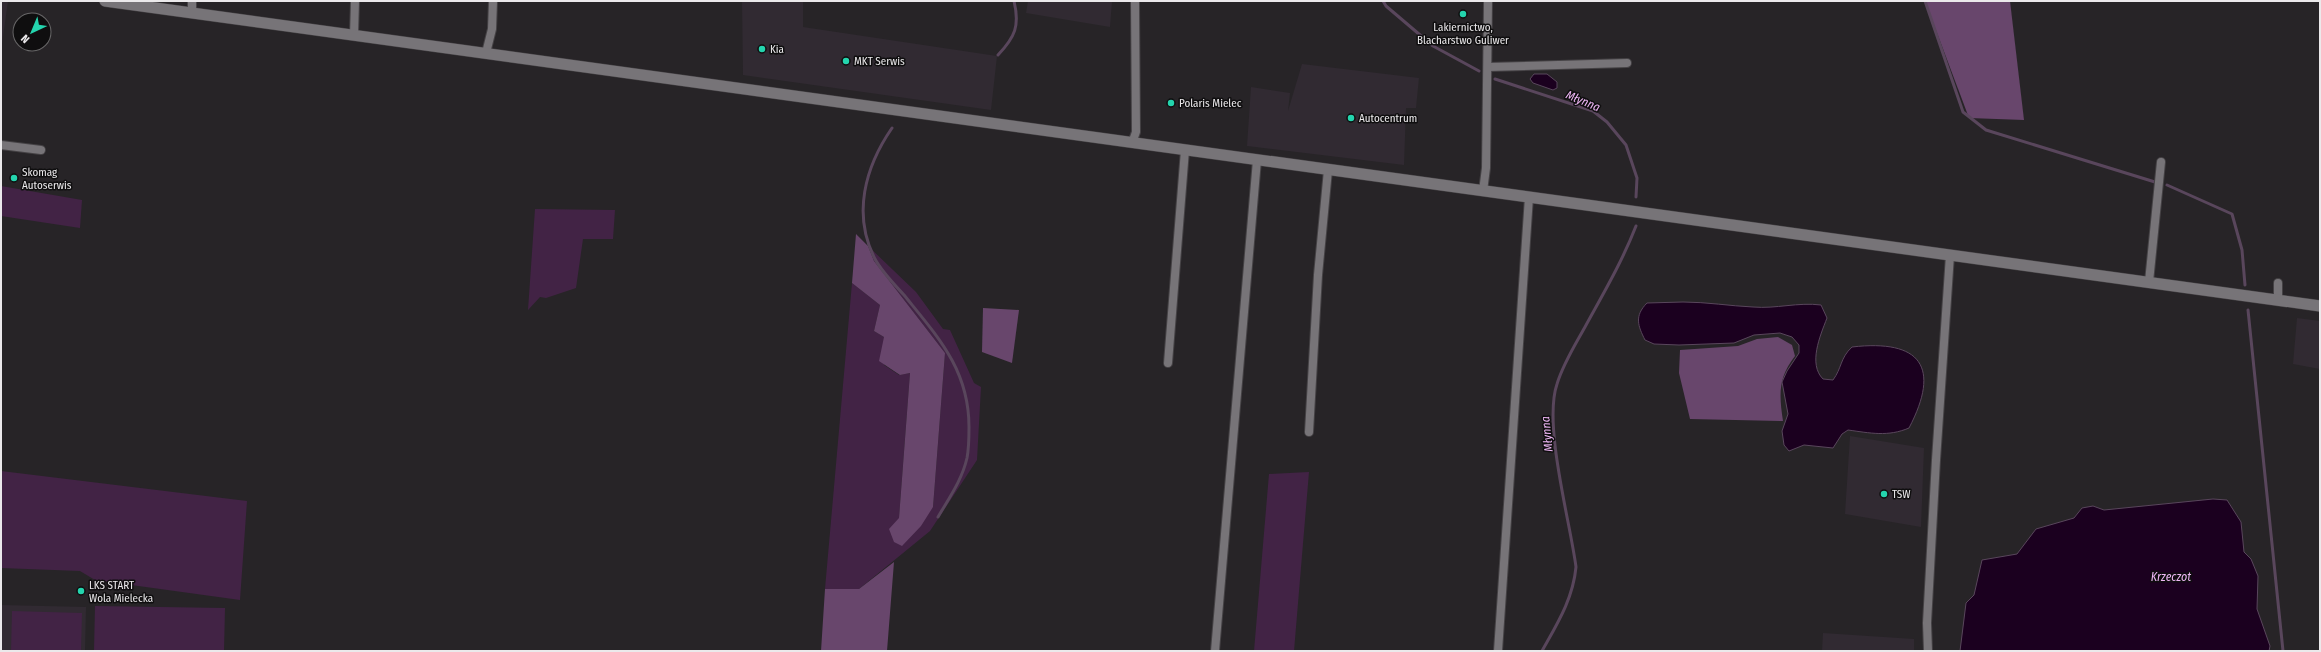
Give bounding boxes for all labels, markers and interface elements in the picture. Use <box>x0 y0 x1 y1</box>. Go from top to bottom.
marker: Lakiernictwo, Blacharstwo Guliwer <box>1458 9 1468 19</box>
north arrow <box>12 12 52 52</box>
place label: Lakiernictwo, Blacharstwo Guliwer <box>1417 21 1509 47</box>
text: N <box>19 32 32 46</box>
place label: Kia <box>770 43 784 56</box>
marker: Kia <box>757 44 767 54</box>
place label: MKT Serwis <box>854 55 905 68</box>
marker: MKT Serwis <box>841 56 851 66</box>
water label: Młynna <box>1564 88 1602 114</box>
place label: Polaris Mielec <box>1179 97 1242 110</box>
marker: Polaris Mielec <box>1166 98 1176 108</box>
place label: Autocentrum <box>1359 112 1417 125</box>
marker: Autocentrum <box>1346 113 1356 123</box>
place label: Skomag Autoserwis <box>22 166 72 192</box>
marker: Skomag Autoserwis <box>9 173 19 183</box>
water label: Młynna <box>1538 415 1556 453</box>
place label: TSW <box>1892 488 1910 501</box>
marker: TSW <box>1879 489 1889 499</box>
water label: Krzeczot <box>2151 570 2191 584</box>
place label: LKS START Wola Mielecka <box>89 579 153 605</box>
marker: LKS START Wola Mielecka <box>76 586 86 596</box>

